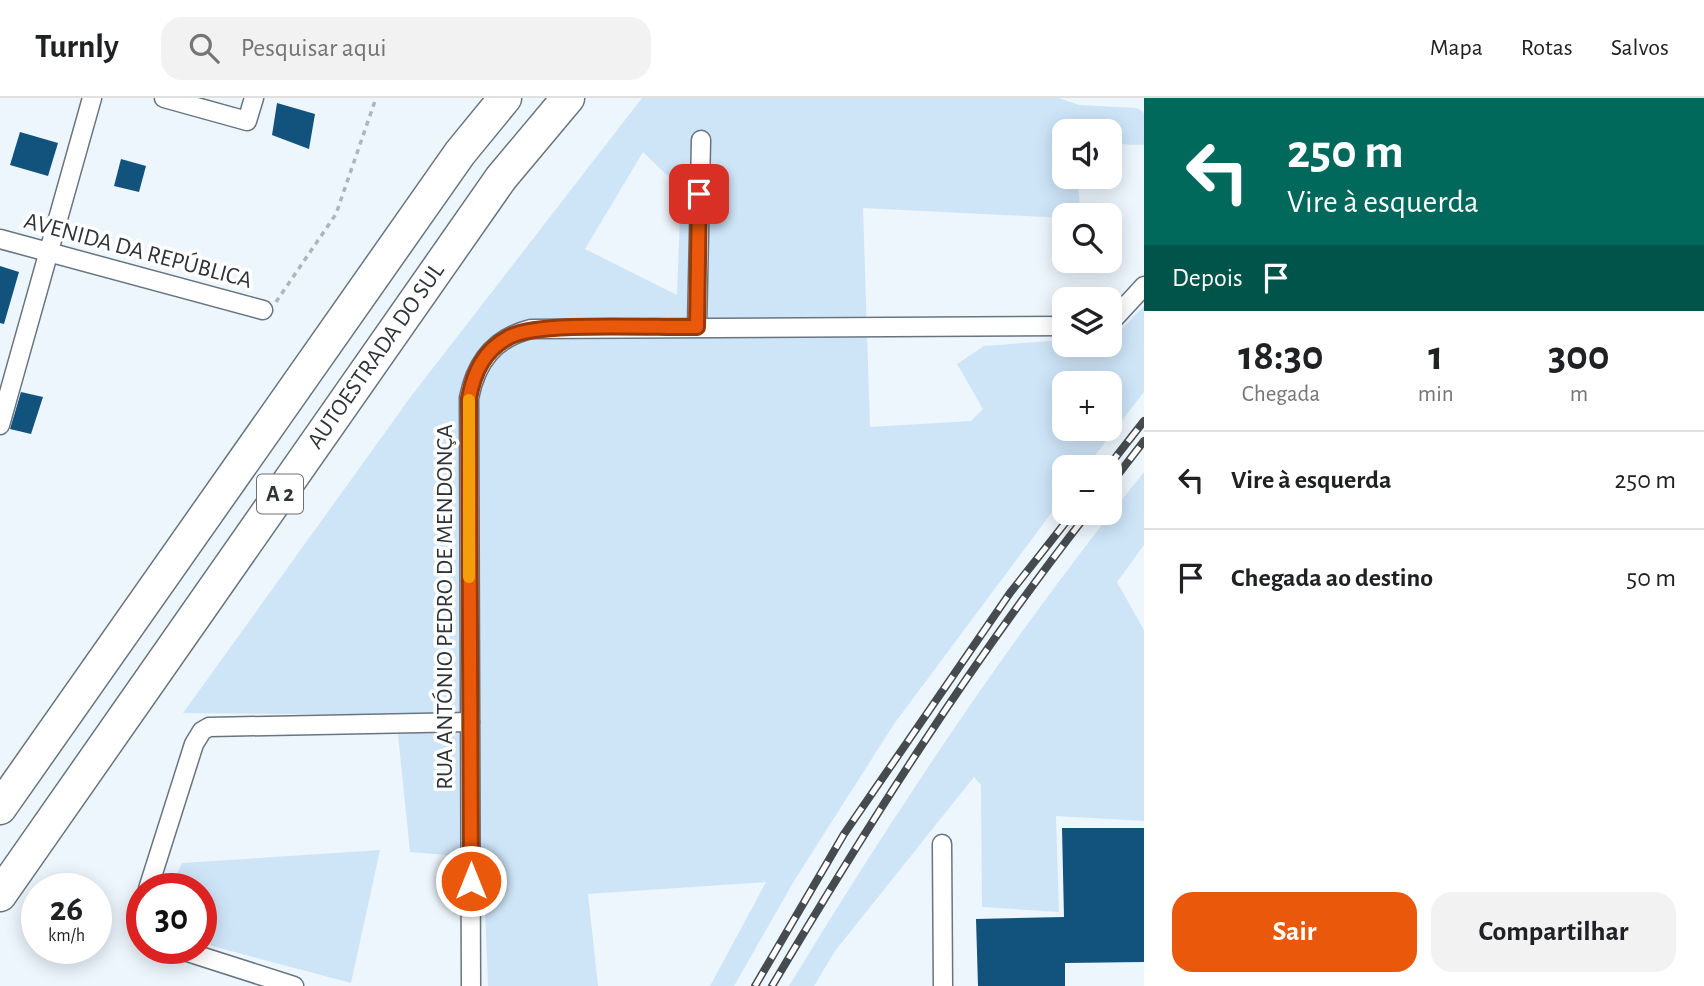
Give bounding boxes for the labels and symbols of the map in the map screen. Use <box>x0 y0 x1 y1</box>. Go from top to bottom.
pin <box>669 164 729 224</box>
street label: AVENIDA DA REPÚBLICA <box>21 207 255 293</box>
street label: AUTOESTRADA DO SUL <box>303 259 449 453</box>
street label: RUA ANTÓNIO PEDRO DE MENDONÇA <box>431 424 457 790</box>
road number: A 2 <box>257 474 303 514</box>
position arrow <box>434 844 508 918</box>
speed limit sign: 30 <box>126 873 217 964</box>

